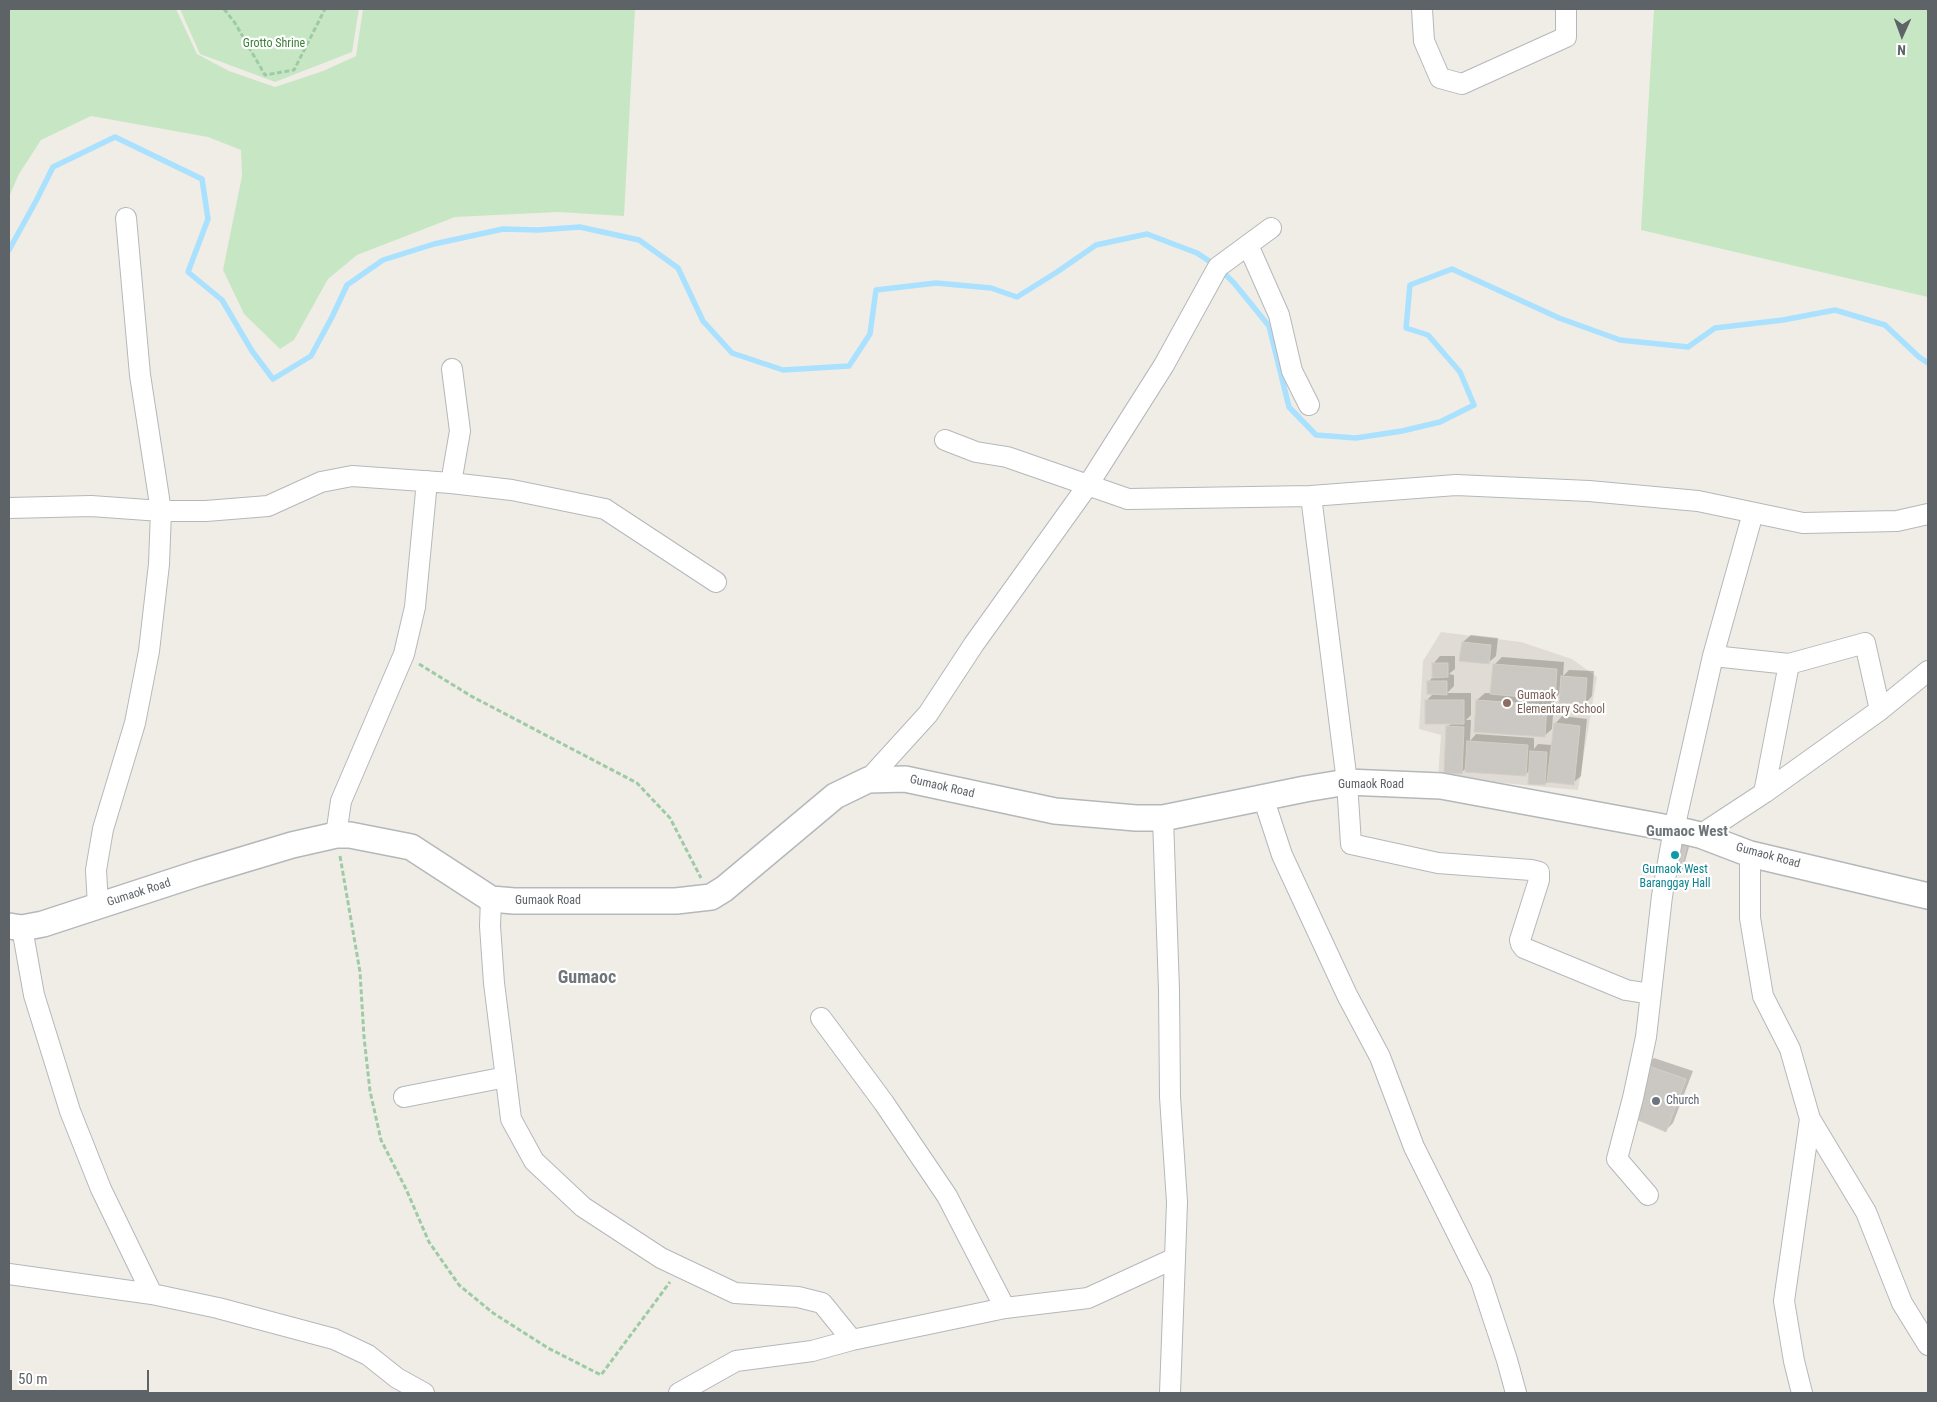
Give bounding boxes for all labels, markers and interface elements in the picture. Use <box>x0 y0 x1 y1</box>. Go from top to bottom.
north arrow <box>1877 10 1927 60</box>
park label: Grotto Shrine <box>243 37 305 51</box>
text: N <box>1897 42 1906 58</box>
place label: Gumaok Elementary School <box>1517 689 1605 717</box>
marker: Gumaok Elementary School <box>1501 697 1513 709</box>
street label: Gumaok Road <box>908 773 976 801</box>
street label: Gumaok Road <box>1338 778 1404 792</box>
district label: Gumaoc West <box>1646 823 1728 841</box>
street label: Gumaok Road <box>1734 841 1802 871</box>
marker: Gumaok West Baranggay Hall <box>1669 849 1681 861</box>
place label: Gumaok West Baranggay Hall <box>1639 863 1711 891</box>
street label: Gumaok Road <box>105 876 173 910</box>
street label: Gumaok Road <box>515 894 581 908</box>
district label: Gumaoc <box>558 967 616 989</box>
place label: Church <box>1666 1094 1699 1108</box>
marker: Church <box>1650 1095 1662 1107</box>
scale bar <box>12 1360 151 1392</box>
text: 50 m <box>18 1370 48 1388</box>

